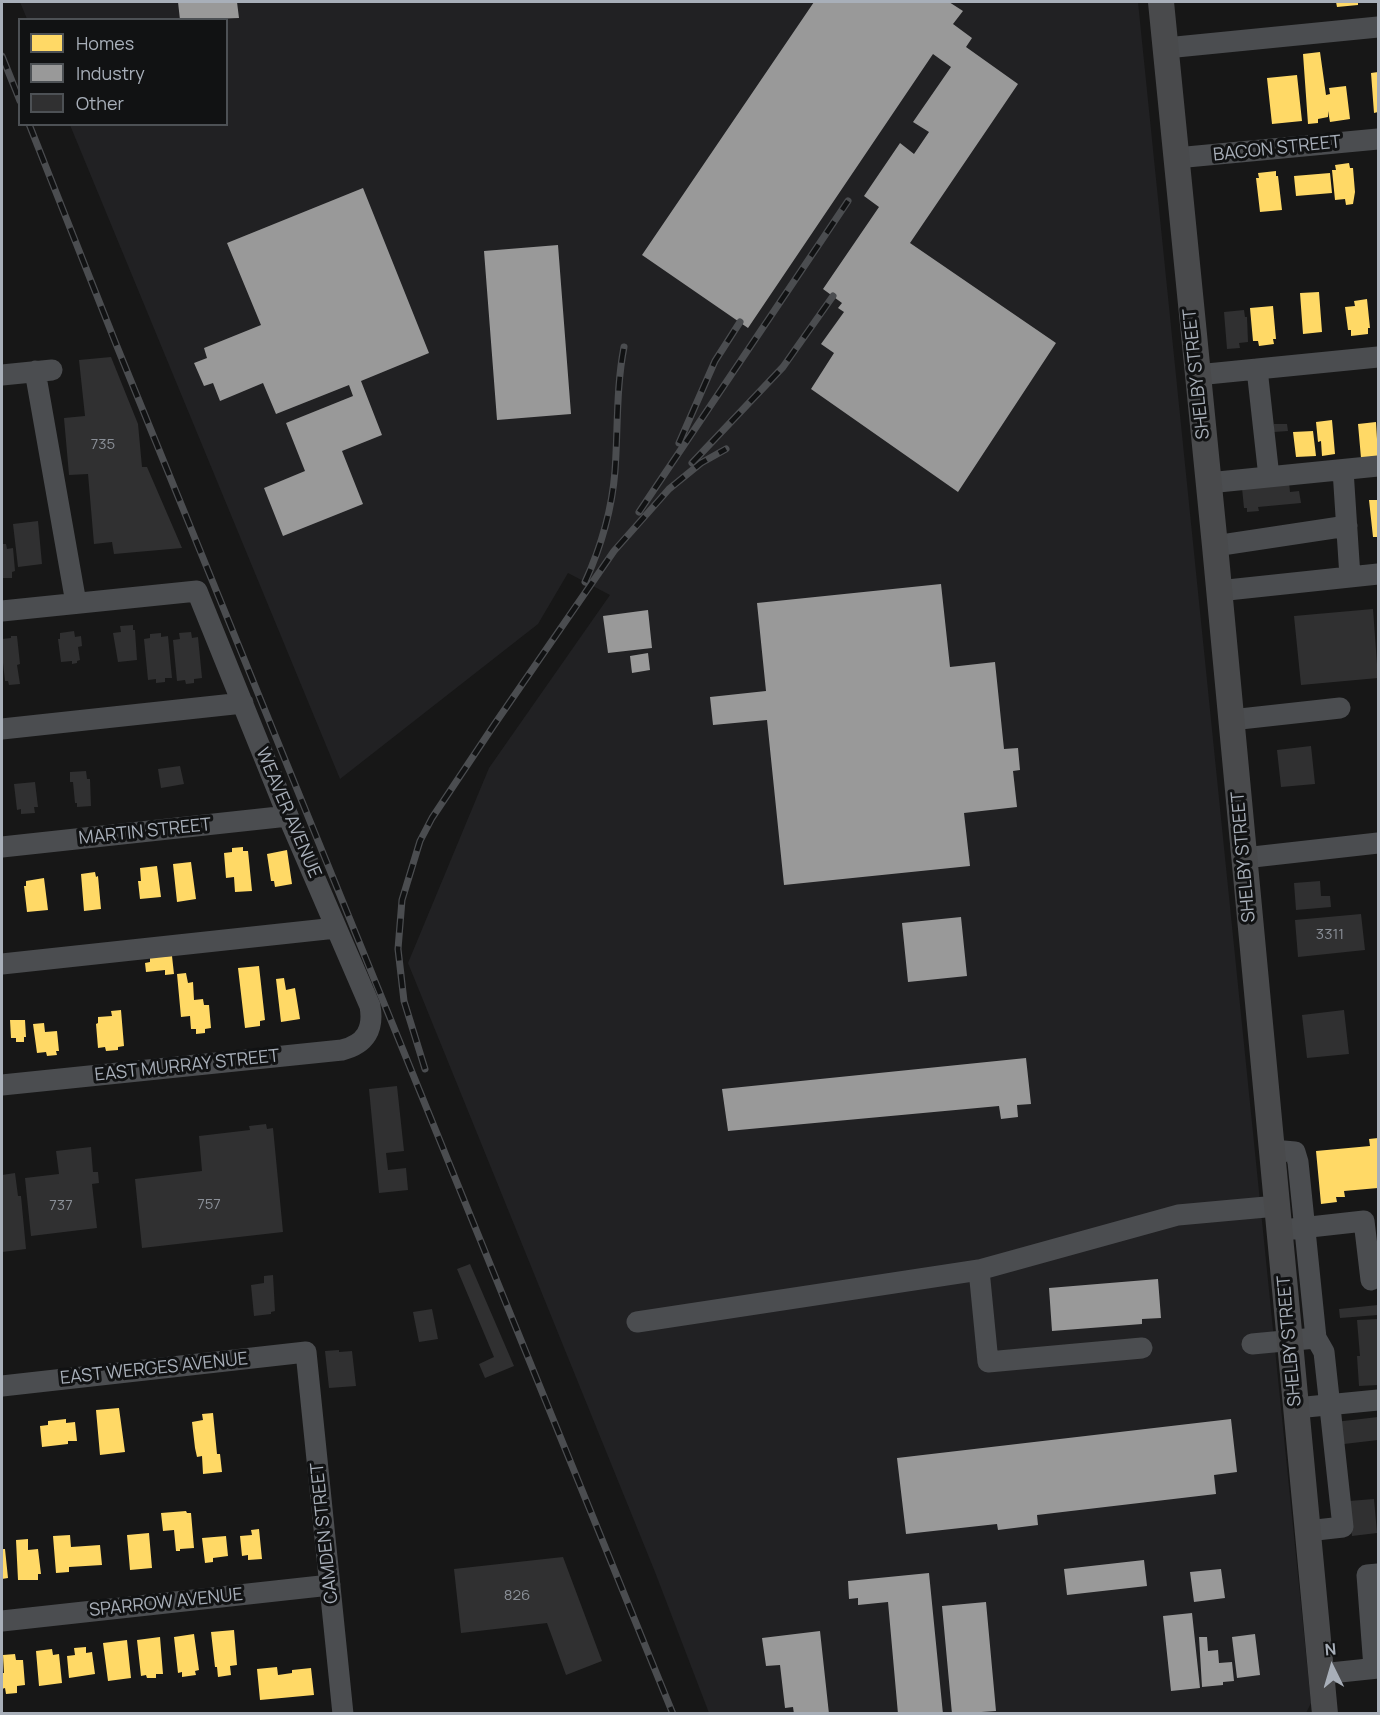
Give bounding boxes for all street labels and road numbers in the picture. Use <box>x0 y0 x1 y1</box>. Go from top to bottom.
street label: BACON STREET <box>1212 132 1342 166</box>
street label: SHELBY STREET <box>1179 308 1215 440</box>
street label: WEAVER AVENUE <box>251 744 325 882</box>
street label: SHELBY STREET <box>1228 791 1260 923</box>
street label: MARTIN STREET <box>78 814 212 850</box>
street label: EAST MURRAY STREET <box>94 1046 280 1086</box>
street label: SHELBY STREET <box>1274 1275 1306 1407</box>
street label: EAST WERGES AVENUE <box>59 1348 249 1390</box>
street label: CAMDEN STREET <box>307 1461 343 1605</box>
street label: SPARROW AVENUE <box>88 1584 244 1622</box>

